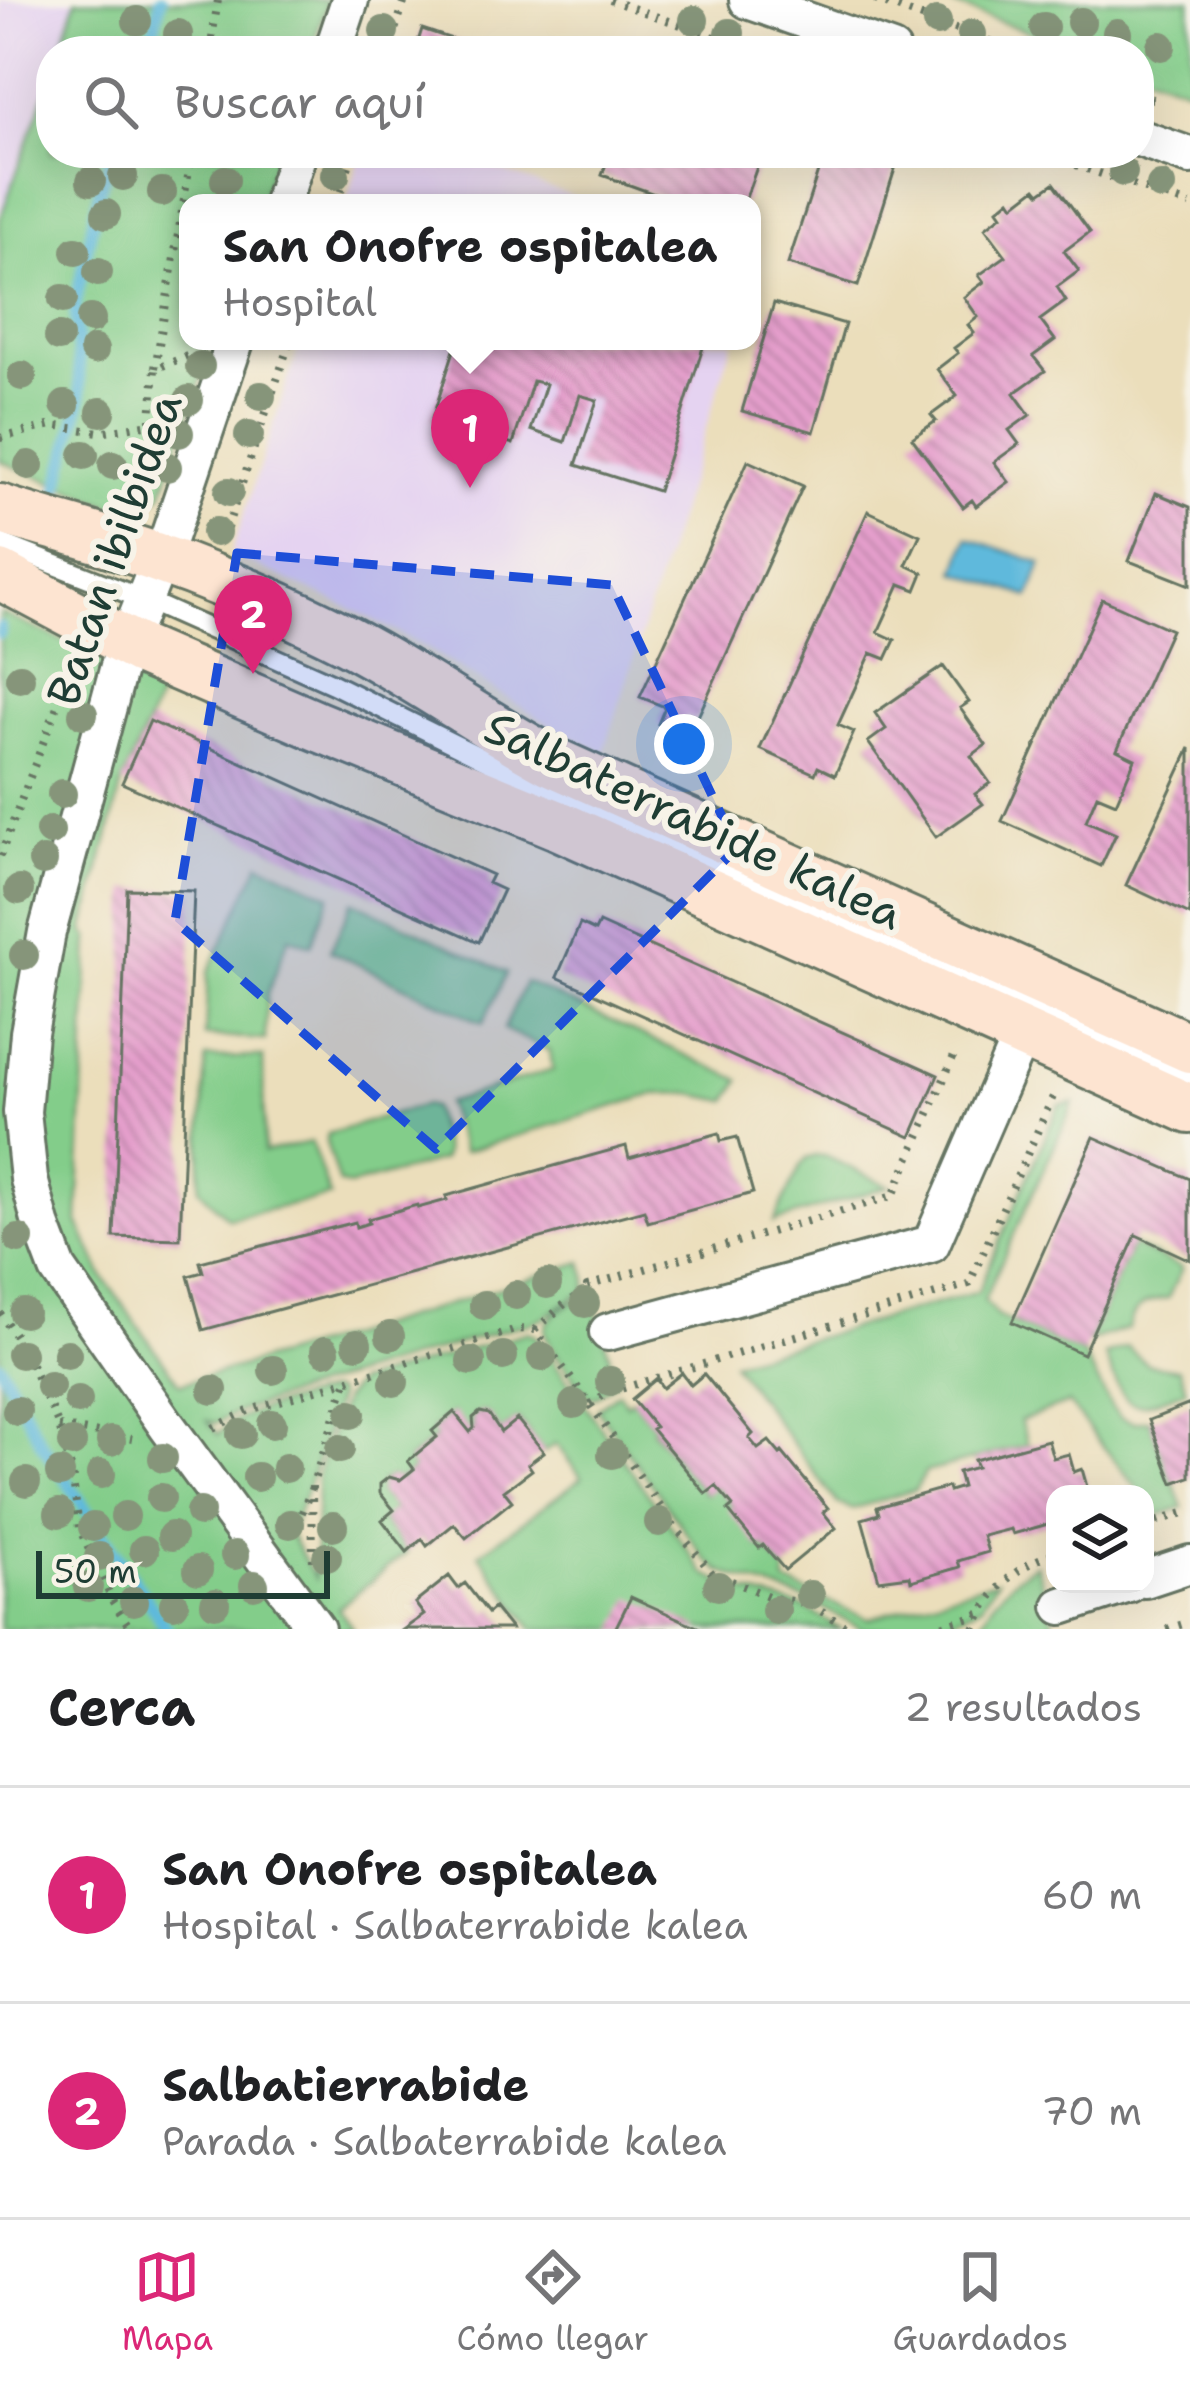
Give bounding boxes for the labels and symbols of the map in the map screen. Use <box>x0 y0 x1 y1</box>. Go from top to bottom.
street label: Batan ibilbidea <box>32 385 196 713</box>
pin: 1 <box>431 389 509 488</box>
pin: 2 <box>214 575 292 674</box>
street label: Salbaterrabide kalea <box>475 697 913 943</box>
your location <box>654 714 714 774</box>
scale bar <box>36 1545 330 1598</box>

